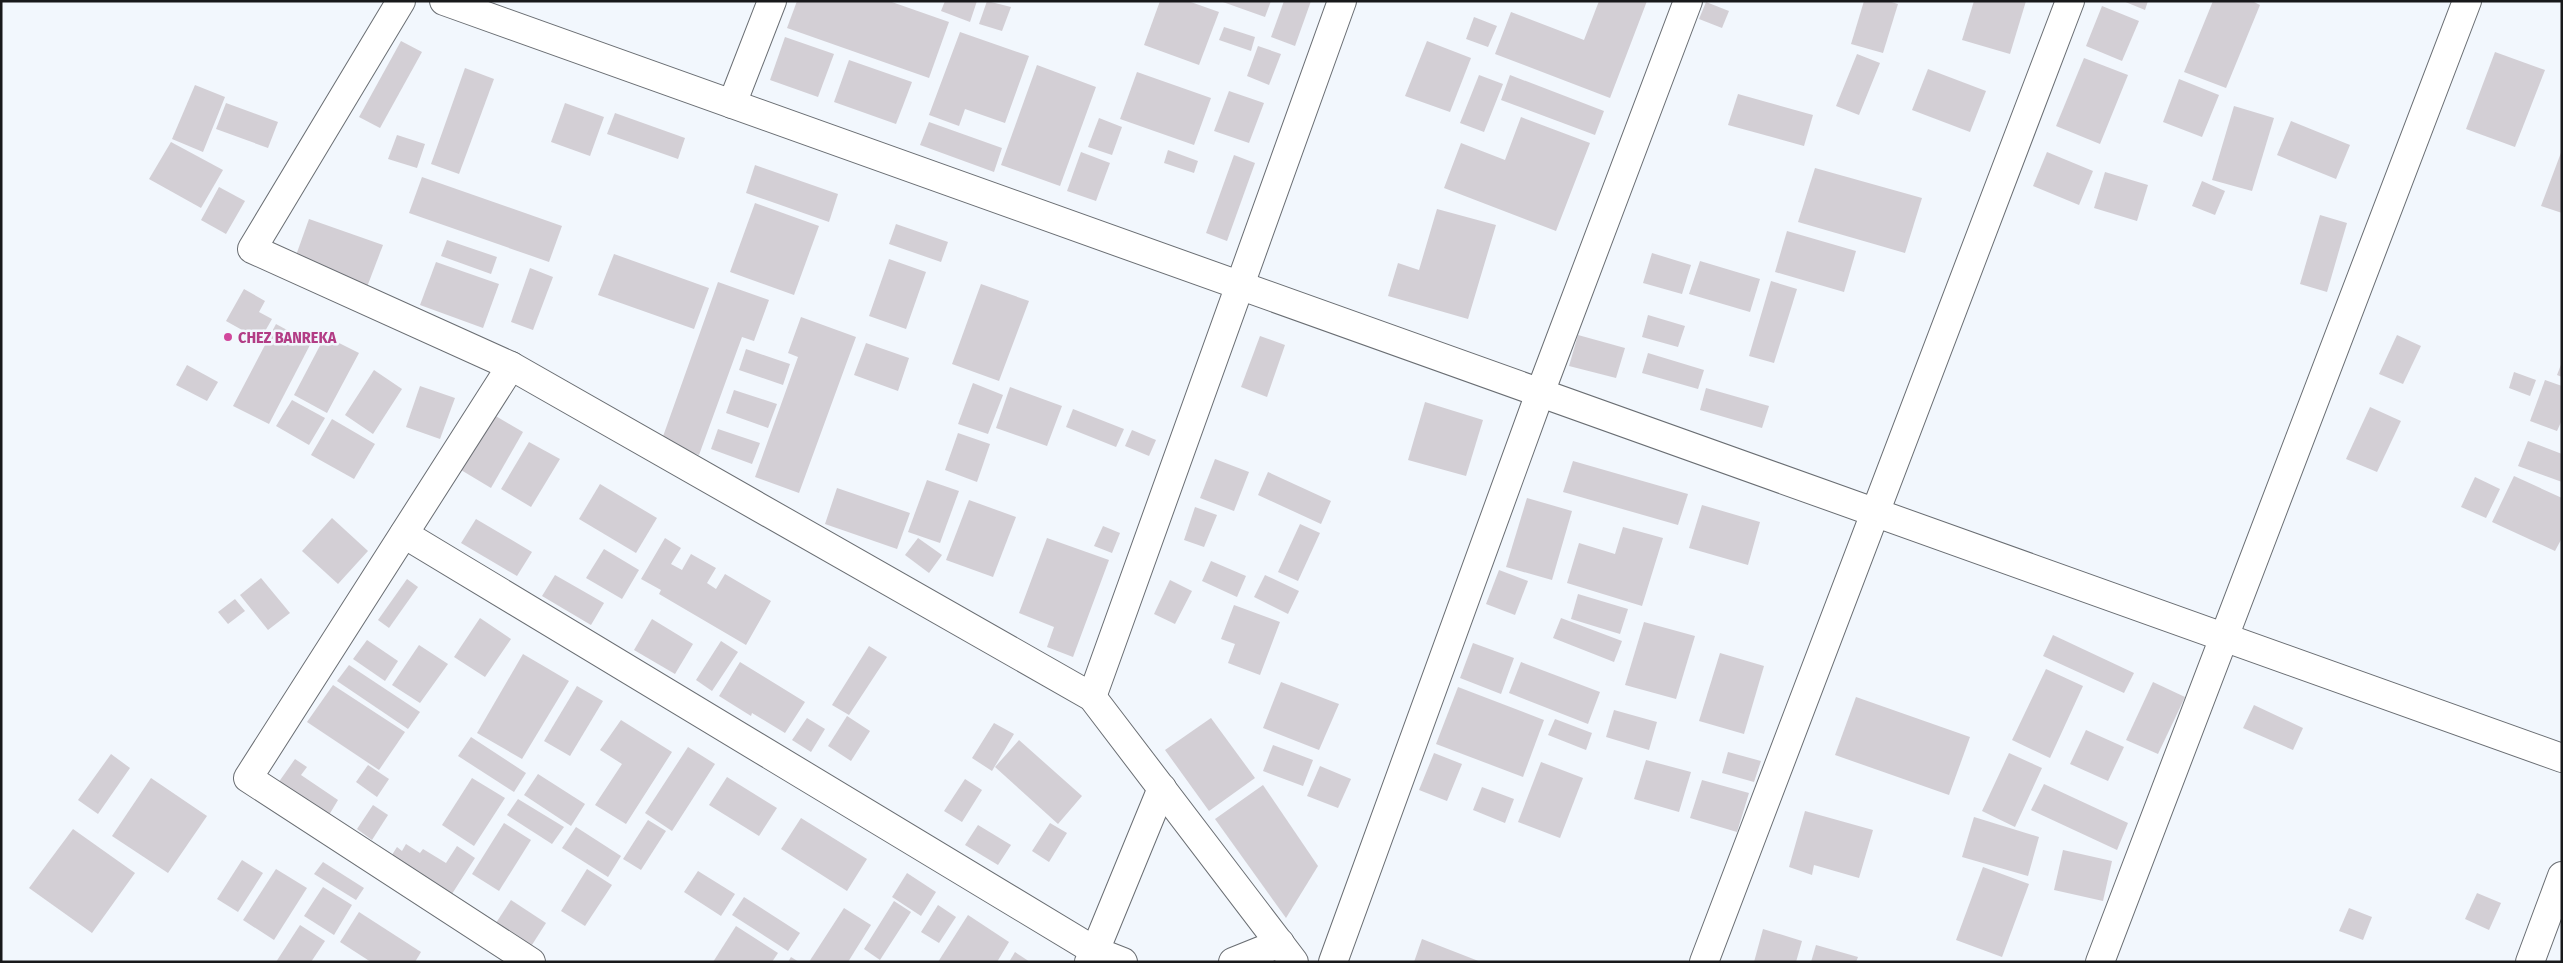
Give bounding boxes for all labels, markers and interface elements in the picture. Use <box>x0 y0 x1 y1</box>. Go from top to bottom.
place label: CHEZ BANREKA <box>238 328 337 347</box>
marker: CHEZ BANREKA <box>222 331 234 343</box>

